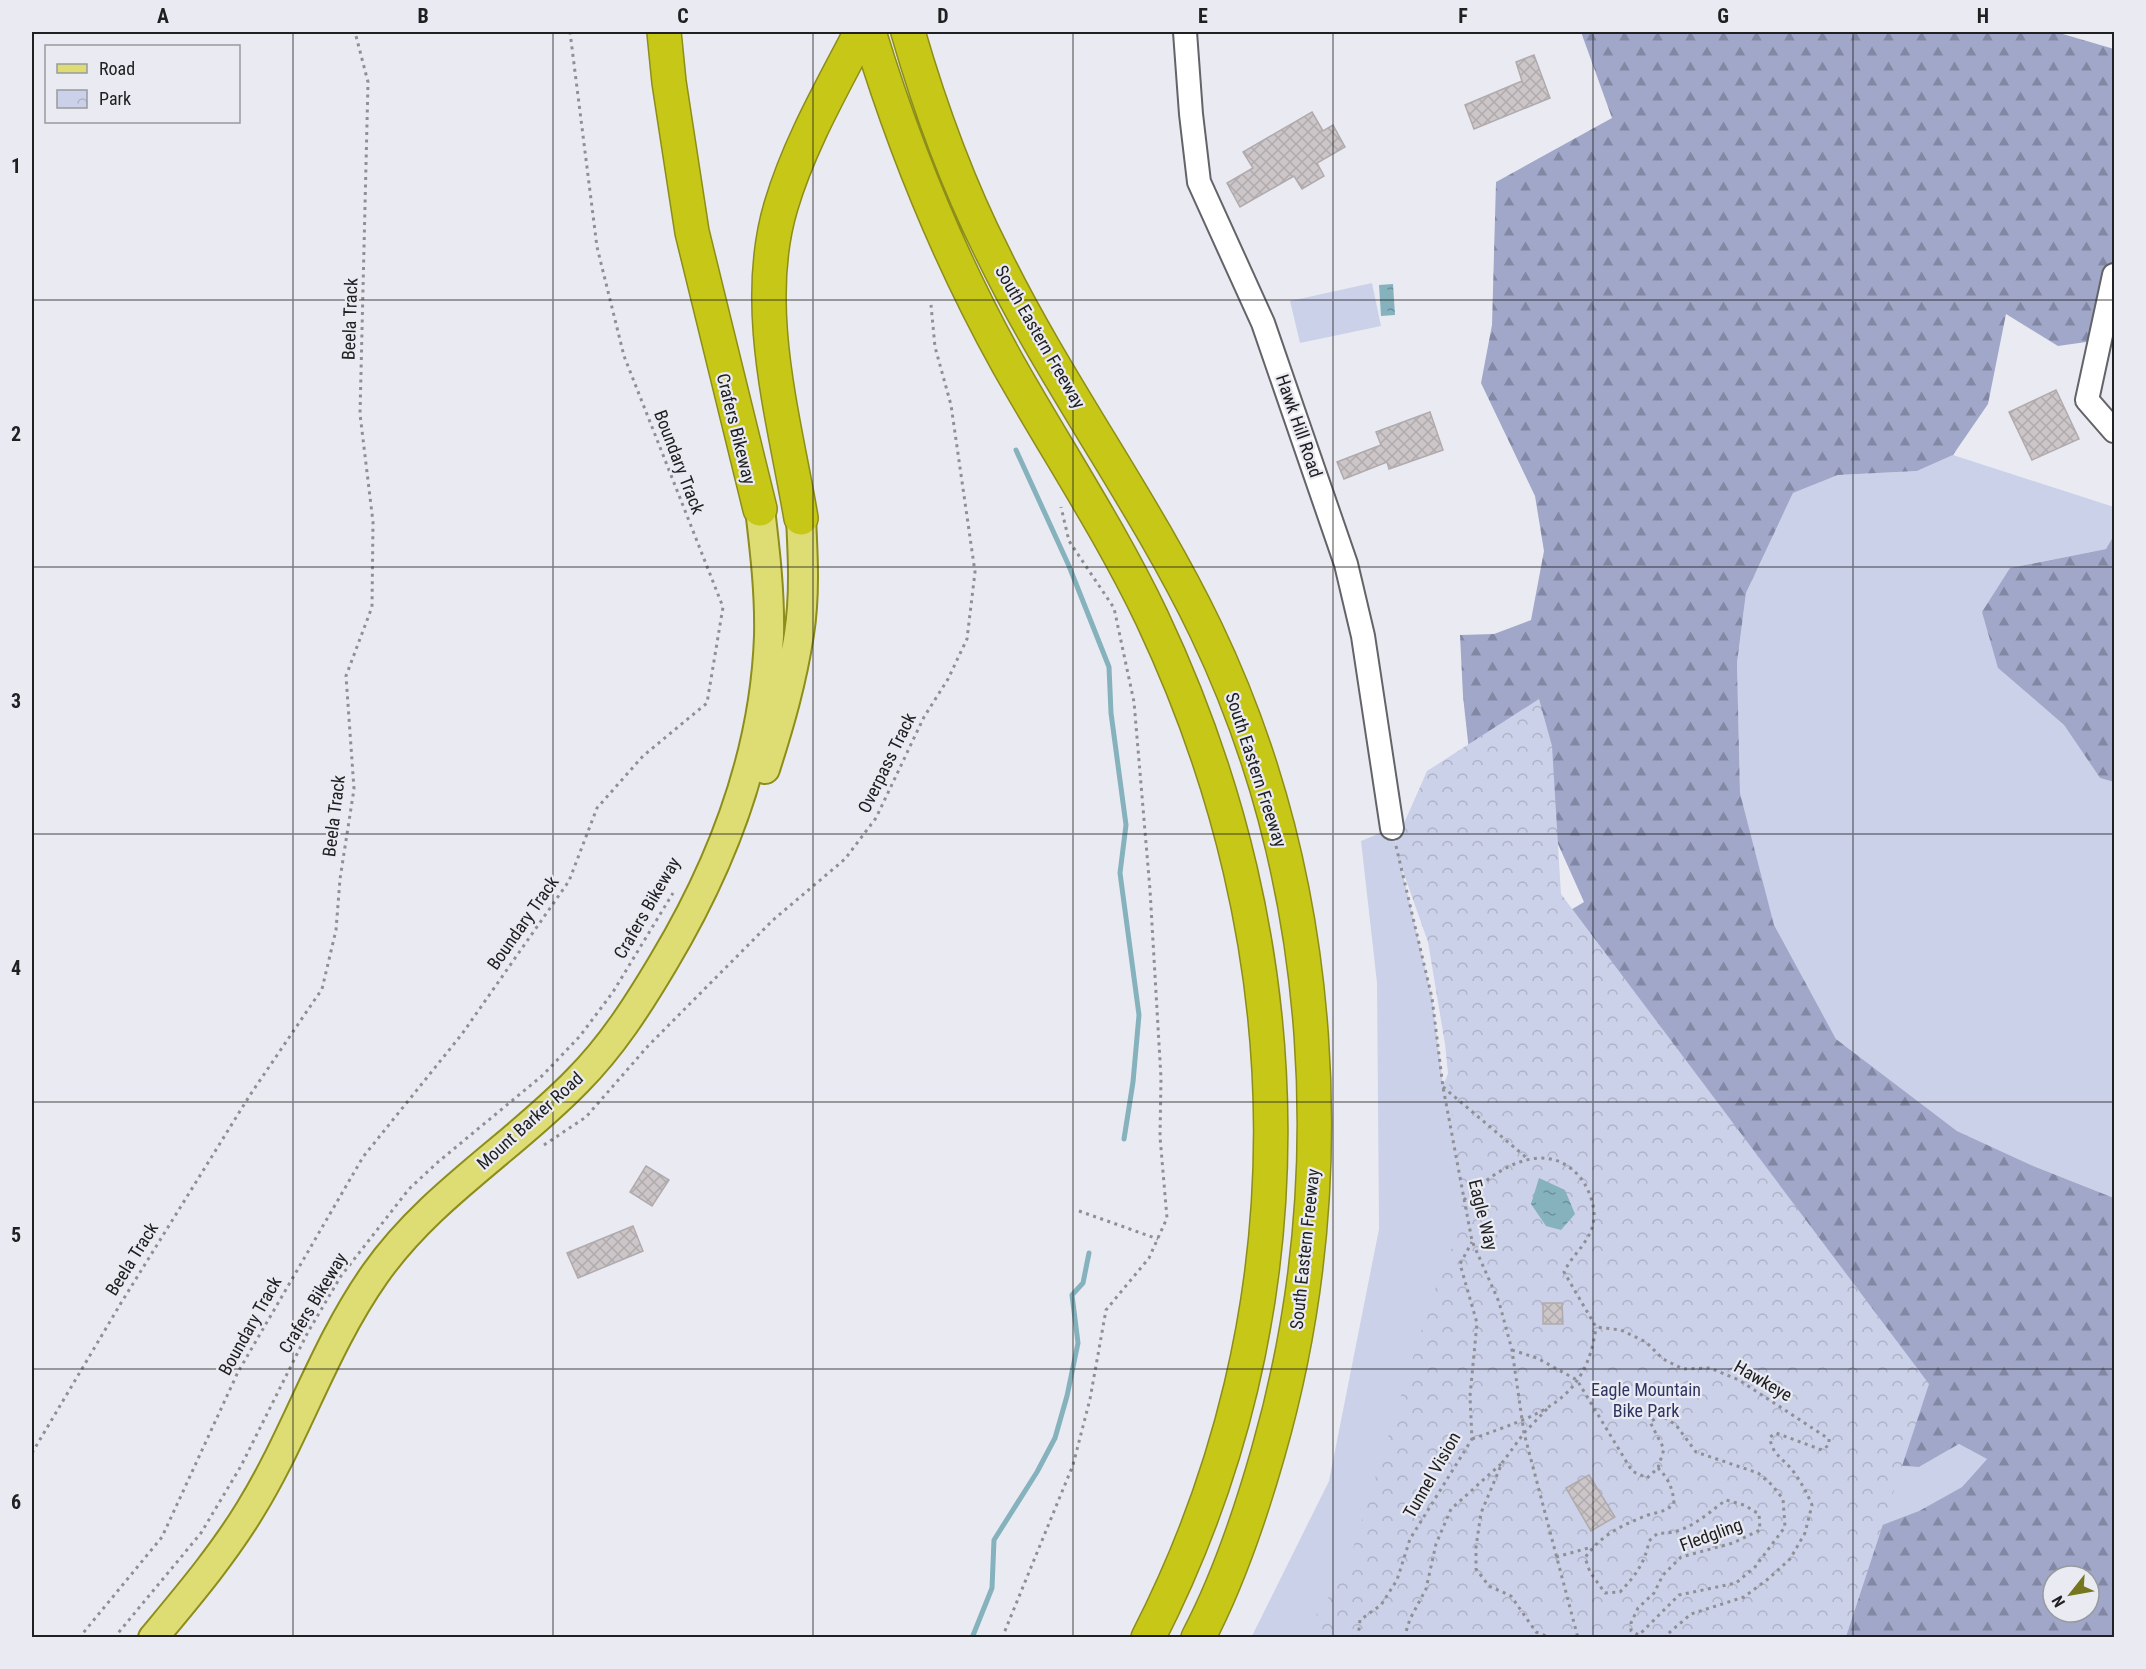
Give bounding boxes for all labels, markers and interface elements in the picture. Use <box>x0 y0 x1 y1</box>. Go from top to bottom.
text: A <box>157 4 169 28</box>
text: B <box>417 4 429 28</box>
text: C <box>677 4 689 28</box>
text: D <box>937 4 949 28</box>
text: E <box>1198 4 1208 28</box>
text: F <box>1458 4 1468 28</box>
text: G <box>1717 4 1729 28</box>
text: H <box>1977 4 1989 28</box>
legend <box>45 45 240 123</box>
text: Road <box>99 58 135 79</box>
text: Park <box>99 88 131 109</box>
text: 1 <box>11 154 21 178</box>
street label: South Eastern Freeway <box>991 262 1090 412</box>
street label: Beela Track <box>338 278 361 360</box>
street label: Crafers Bikeway <box>713 371 761 487</box>
street label: Hawk Hill Road <box>1272 372 1327 480</box>
street label: Boundary Track <box>650 407 709 517</box>
text: 2 <box>11 422 21 446</box>
text: 3 <box>11 689 21 713</box>
street label: South Eastern Freeway <box>1222 690 1292 850</box>
street label: Overpass Track <box>853 709 920 816</box>
street label: Beela Track <box>318 774 349 858</box>
street label: Crafers Bikeway <box>609 853 684 962</box>
street label: Boundary Track <box>483 872 563 974</box>
text: 4 <box>11 956 21 980</box>
street label: Mount Barker Road <box>472 1067 587 1174</box>
street label: South Eastern Freeway <box>1286 1167 1323 1330</box>
street label: Eagle Way <box>1465 1177 1503 1253</box>
street label: Beela Track <box>101 1218 162 1299</box>
text: 5 <box>11 1223 21 1247</box>
street label: Crafers Bikeway <box>274 1248 351 1357</box>
street label: Boundary Track <box>214 1273 285 1379</box>
street label: Hawkeye <box>1730 1356 1796 1406</box>
park label: Eagle Mountain Bike Park <box>1591 1379 1701 1421</box>
street label: Tunnel Vision <box>1399 1428 1465 1521</box>
text: 6 <box>11 1490 21 1514</box>
street label: Fledgling <box>1677 1514 1745 1555</box>
north arrow <box>2041 1564 2101 1624</box>
text: N <box>2048 1592 2069 1611</box>

